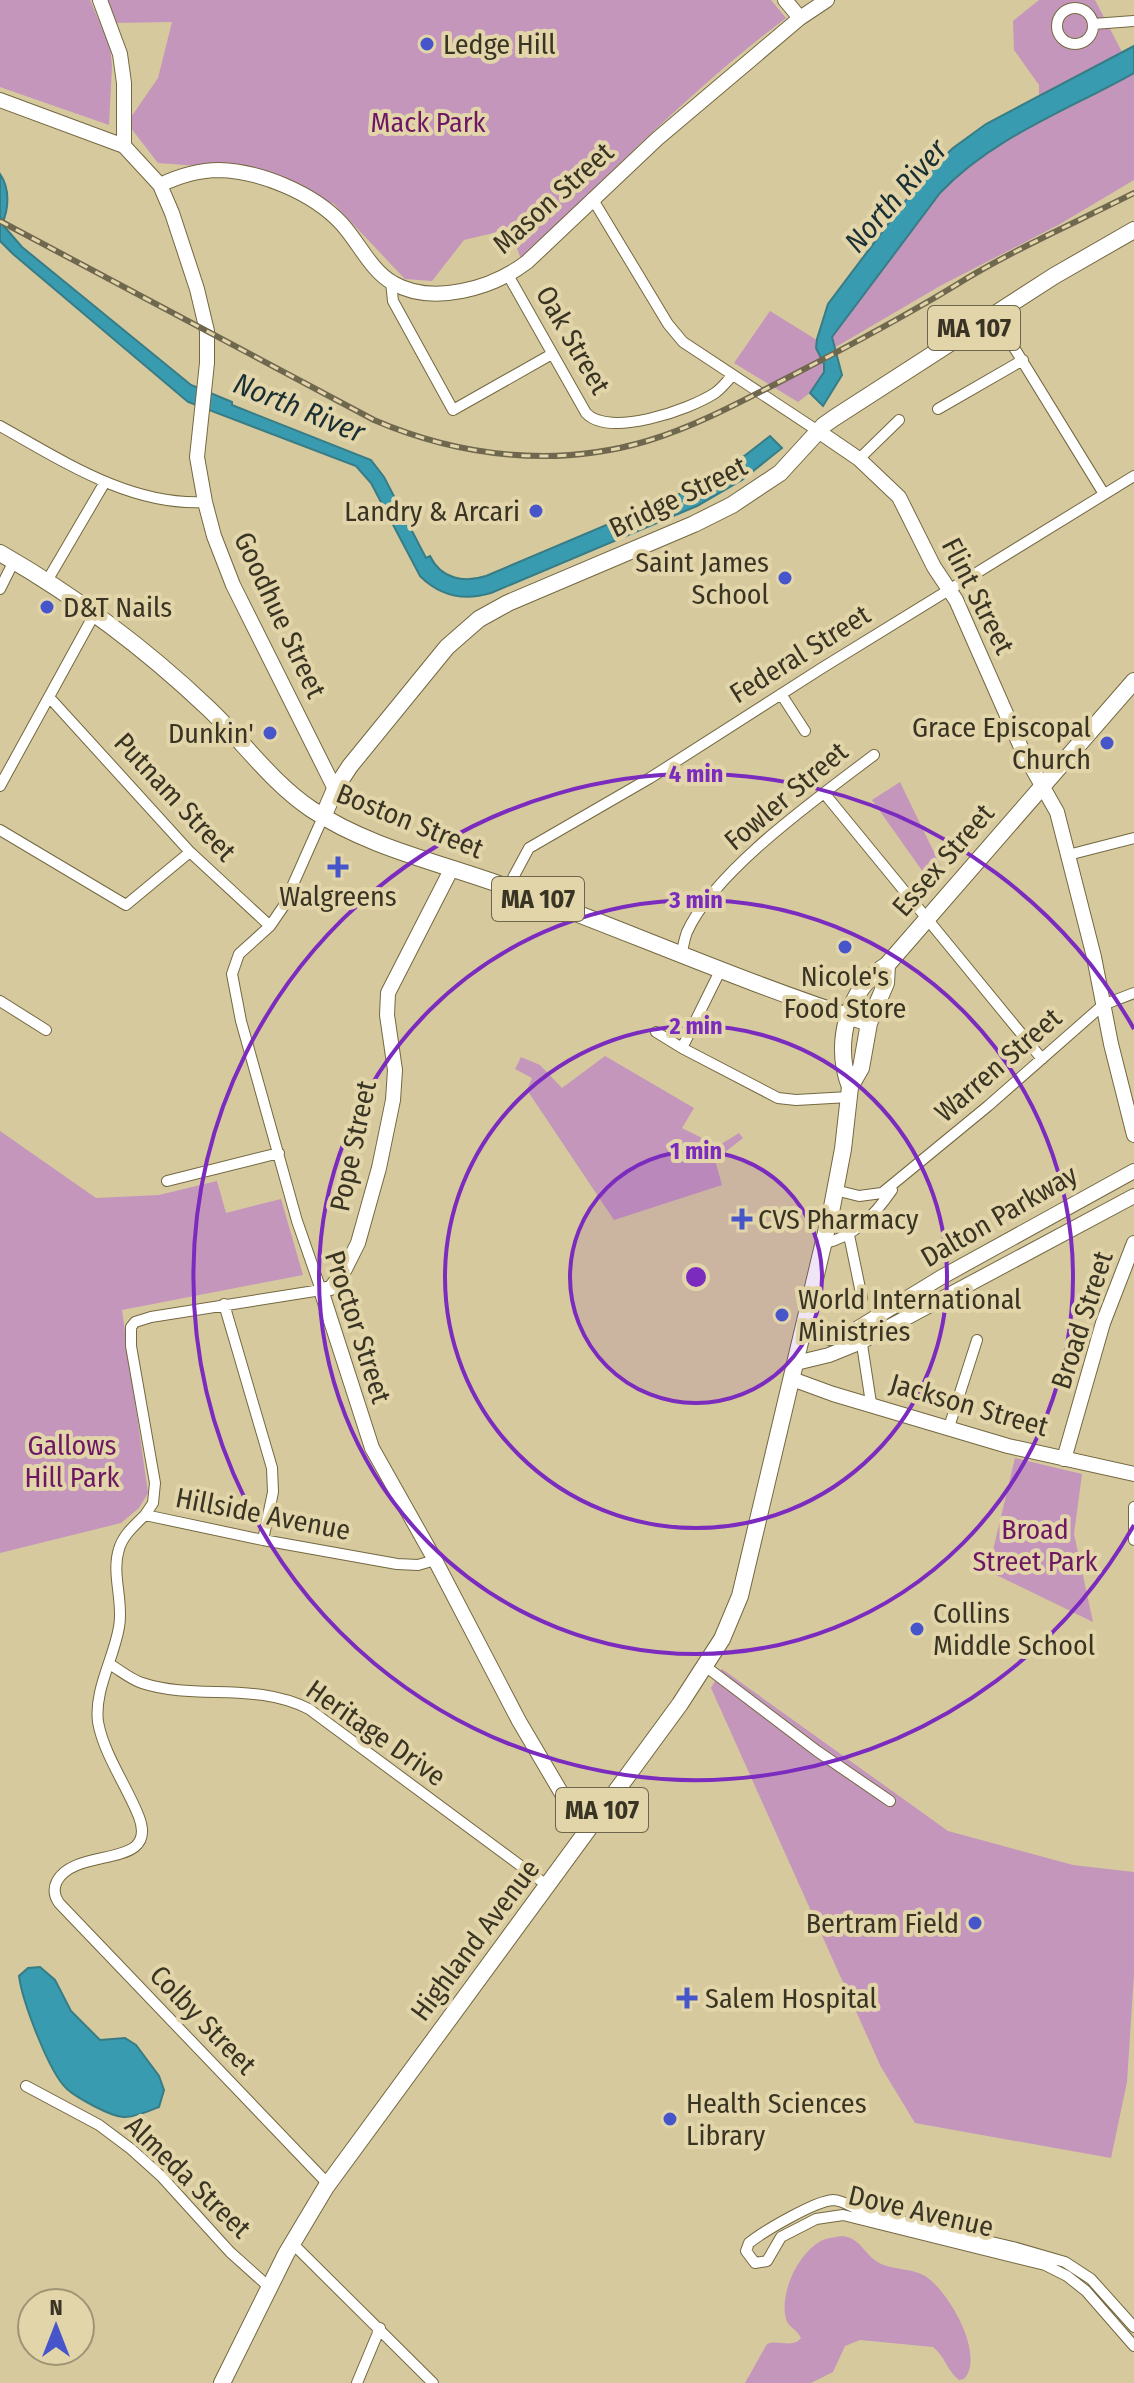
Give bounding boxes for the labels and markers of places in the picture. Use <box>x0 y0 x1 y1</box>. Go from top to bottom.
place label: Ledge Hill <box>443 28 556 61</box>
marker: Ledge Hill <box>418 35 436 53</box>
place label: Landry & Arcari <box>344 495 520 528</box>
marker: Landry & Arcari <box>527 502 545 520</box>
place label: Saint James School <box>635 546 769 611</box>
marker: Saint James School <box>776 569 794 587</box>
place label: D&T Nails <box>63 591 172 624</box>
marker: D&T Nails <box>38 598 56 616</box>
place label: Grace Episcopal Church <box>912 711 1091 776</box>
place label: Dunkin' <box>168 717 254 750</box>
marker: Dunkin' <box>261 724 279 742</box>
marker: Grace Episcopal Church <box>1098 734 1116 752</box>
marker: Walgreens <box>329 858 347 876</box>
place label: Walgreens <box>279 880 397 913</box>
marker: Nicole's Food Store <box>836 938 854 956</box>
place label: Nicole's Food Store <box>784 960 906 1025</box>
place label: CVS Pharmacy <box>758 1203 919 1236</box>
marker: CVS Pharmacy <box>733 1210 751 1228</box>
centre of rings <box>682 1263 710 1291</box>
place label: World International Ministries <box>798 1283 1021 1348</box>
marker: World International Ministries <box>773 1306 791 1324</box>
place label: Collins Middle School <box>933 1597 1095 1662</box>
marker: Collins Middle School <box>908 1620 926 1638</box>
place label: Bertram Field <box>806 1907 959 1940</box>
marker: Bertram Field <box>966 1914 984 1932</box>
place label: Salem Hospital <box>705 1982 877 2015</box>
marker: Salem Hospital <box>676 1987 698 2009</box>
place label: Health Sciences Library <box>686 2087 867 2152</box>
marker: Health Sciences Library <box>661 2110 679 2128</box>

